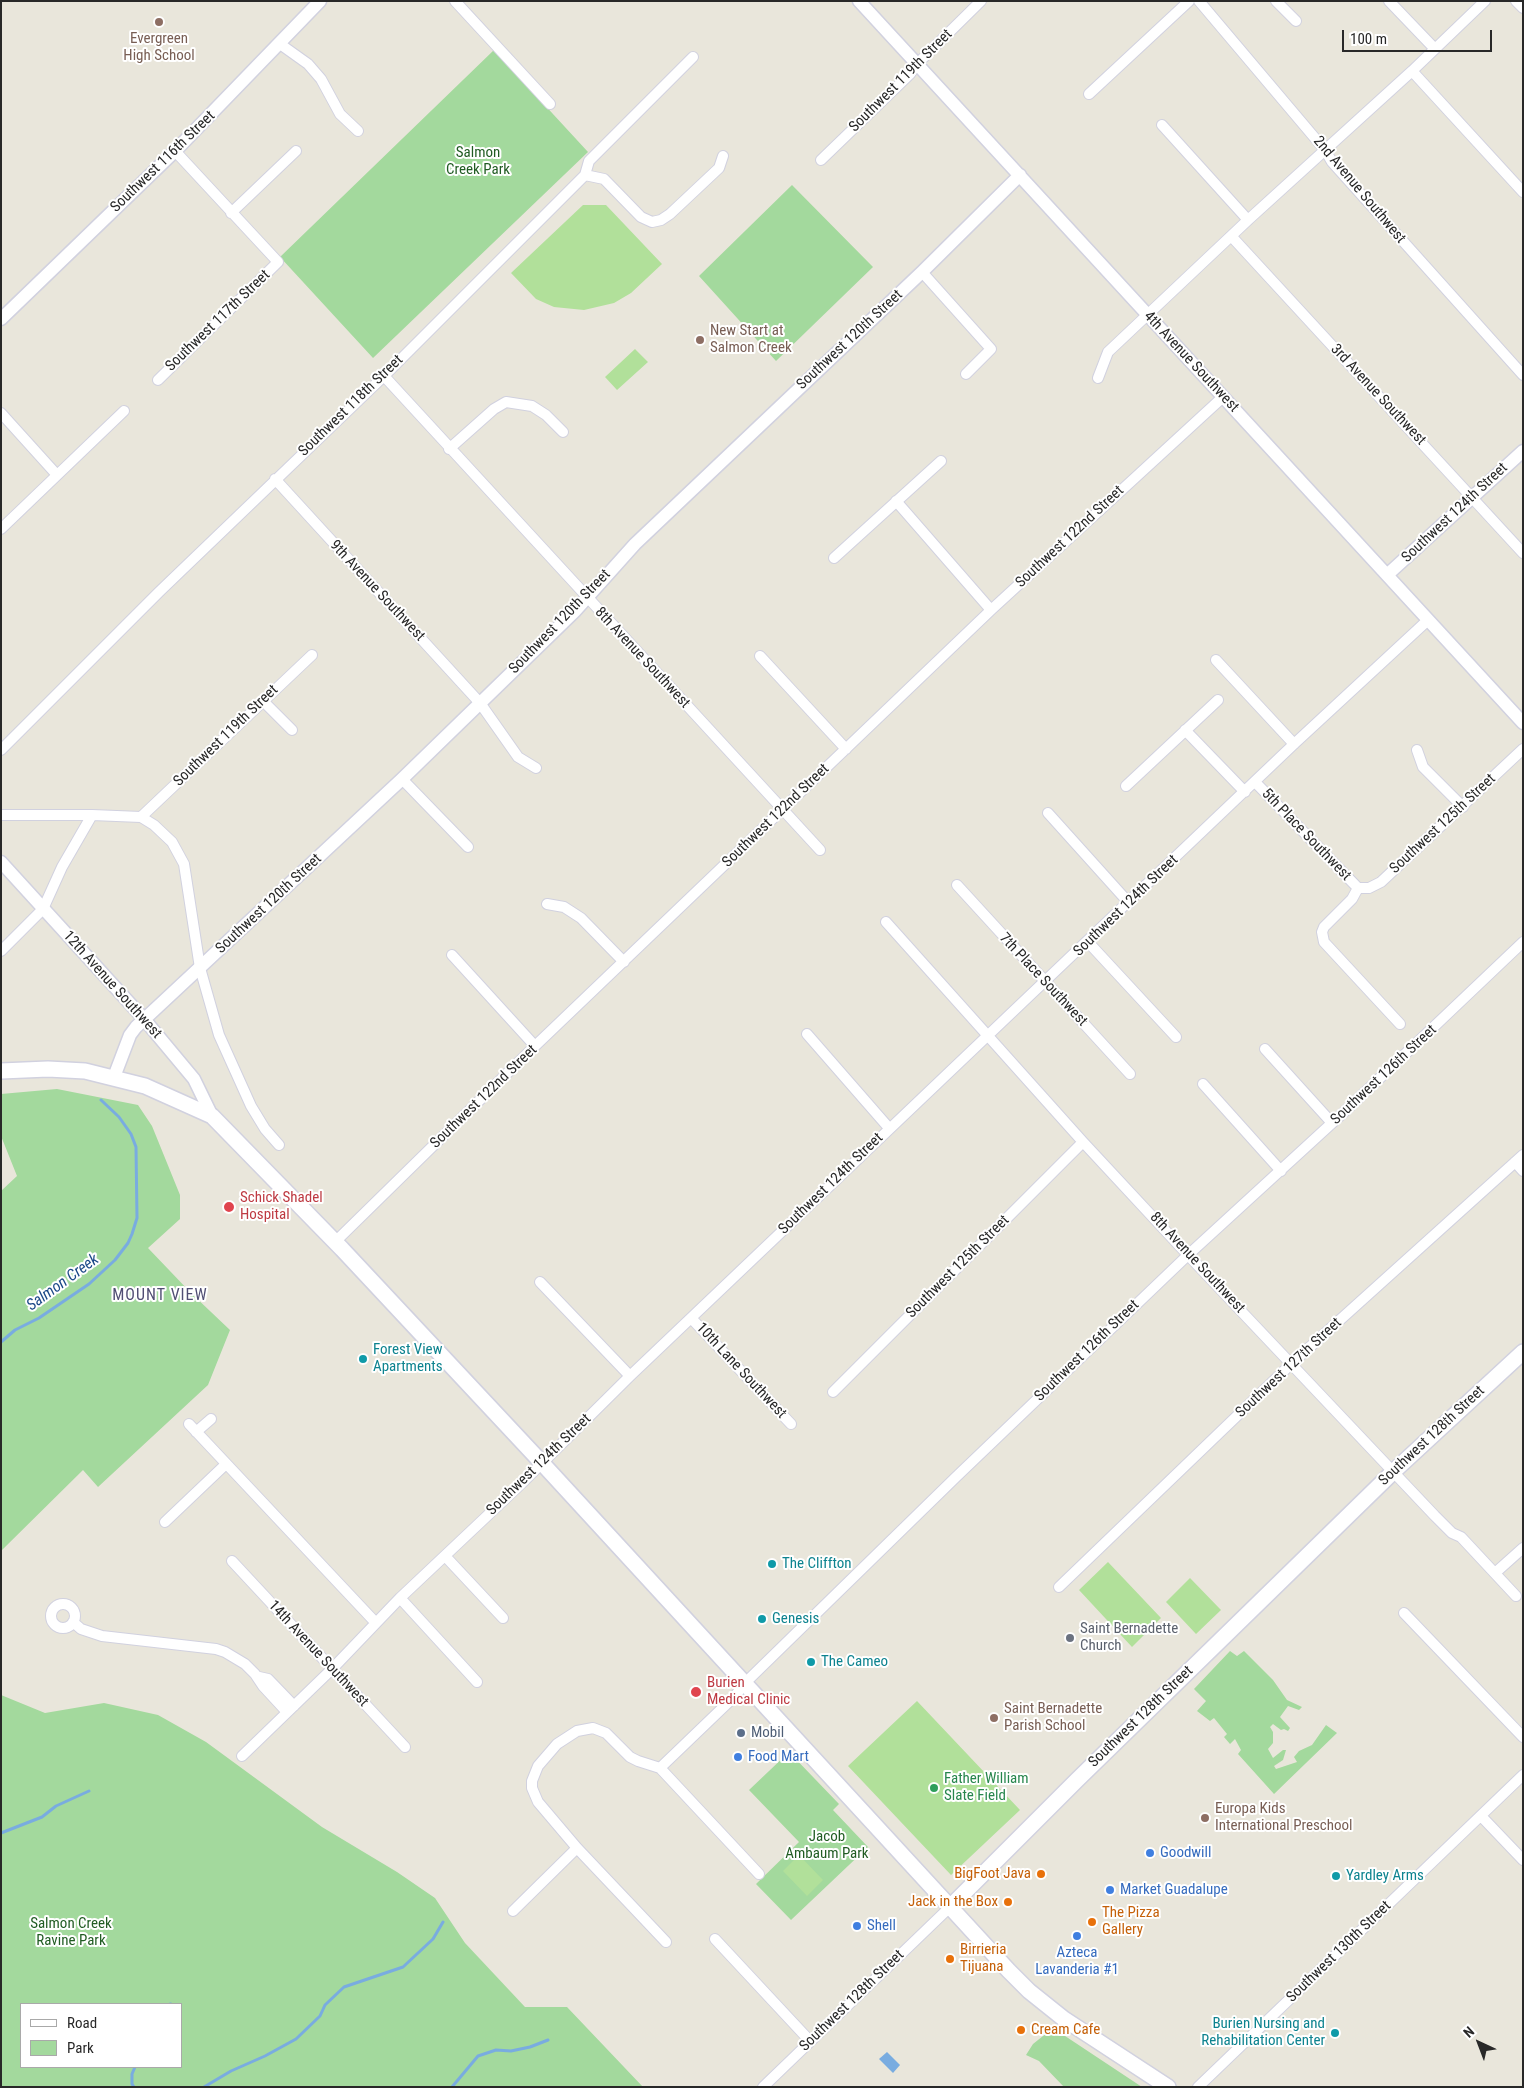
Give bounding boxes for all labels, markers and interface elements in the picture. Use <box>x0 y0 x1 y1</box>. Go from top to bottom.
marker: Evergreen High School <box>153 16 165 28</box>
scale bar <box>1344 20 1494 52</box>
street label: Southwest 119th Street <box>846 26 956 136</box>
place label: Evergreen High School <box>123 30 195 65</box>
text: 100 m <box>1350 30 1387 48</box>
street label: Southwest 116th Street <box>107 108 219 216</box>
street label: 2nd Avenue Southwest <box>1309 133 1409 247</box>
park label: Salmon Creek Park <box>446 144 510 179</box>
street label: Southwest 117th Street <box>162 267 274 375</box>
street label: Southwest 120th Street <box>793 286 907 394</box>
street label: 4th Avenue Southwest <box>1140 308 1242 416</box>
place label: New Start at Salmon Creek <box>710 322 792 357</box>
marker: New Start at Salmon Creek <box>694 334 706 346</box>
street label: 3rd Avenue Southwest <box>1327 341 1429 449</box>
street label: Southwest 118th Street <box>295 352 407 460</box>
street label: Southwest 124th Street <box>1398 459 1512 567</box>
street label: Southwest 122nd Street <box>1012 482 1128 592</box>
street label: 9th Avenue Southwest <box>326 537 428 645</box>
street label: Southwest 120th Street <box>506 566 614 678</box>
street label: 8th Avenue Southwest <box>591 604 693 712</box>
street label: Southwest 119th Street <box>170 682 282 790</box>
street label: Southwest 122nd Street <box>719 760 833 872</box>
street label: Southwest 125th Street <box>1386 770 1500 878</box>
street label: 5th Place Southwest <box>1257 785 1355 885</box>
street label: Southwest 120th Street <box>212 850 326 958</box>
street label: Southwest 124th Street <box>1070 852 1182 960</box>
street label: 12th Avenue Southwest <box>59 927 165 1043</box>
street label: 7th Place Southwest <box>995 930 1091 1030</box>
street label: Southwest 126th Street <box>1327 1021 1441 1129</box>
street label: Southwest 122nd Street <box>427 1041 541 1153</box>
street label: Southwest 124th Street <box>775 1130 887 1238</box>
place label: Schick Shadel Hospital <box>240 1189 323 1224</box>
marker: Schick Shadel Hospital <box>222 1200 236 1214</box>
street label: 8th Avenue Southwest <box>1146 1209 1248 1317</box>
street label: Southwest 125th Street <box>903 1212 1013 1322</box>
water label: Salmon Creek <box>23 1250 103 1316</box>
district label: MOUNT VIEW <box>111 1286 209 1306</box>
street label: Southwest 126th Street <box>1031 1297 1143 1405</box>
street label: Southwest 127th Street <box>1232 1314 1346 1422</box>
street label: 10th Lane Southwest <box>692 1319 790 1423</box>
place label: Forest View Apartments <box>373 1341 442 1376</box>
marker: Forest View Apartments <box>357 1353 369 1365</box>
street label: Southwest 128th Street <box>1375 1382 1489 1490</box>
street label: Southwest 124th Street <box>483 1411 595 1519</box>
place label: The Cliffton <box>782 1555 851 1573</box>
marker: The Cliffton <box>766 1558 778 1570</box>
street label: 14th Avenue Southwest <box>264 1597 372 1711</box>
place label: Genesis <box>772 1610 819 1628</box>
marker: Genesis <box>756 1613 768 1625</box>
place label: Saint Bernadette Church <box>1080 1620 1178 1655</box>
marker: Saint Bernadette Church <box>1064 1632 1076 1644</box>
place label: The Cameo <box>821 1653 888 1671</box>
marker: The Cameo <box>805 1656 817 1668</box>
street label: Southwest 128th Street <box>1085 1663 1197 1771</box>
place label: Burien Medical Clinic <box>707 1674 790 1709</box>
marker: Burien Medical Clinic <box>689 1685 703 1699</box>
place label: Saint Bernadette Parish School <box>1004 1700 1102 1735</box>
marker: Saint Bernadette Parish School <box>988 1712 1000 1724</box>
place label: Mobil <box>751 1724 784 1742</box>
marker: Mobil <box>735 1727 747 1739</box>
place label: Food Mart <box>748 1748 809 1766</box>
marker: Food Mart <box>732 1751 744 1763</box>
place label: Father William Slate Field <box>944 1770 1029 1805</box>
marker: Father William Slate Field <box>928 1782 940 1794</box>
place label: Europa Kids International Preschool <box>1215 1800 1353 1835</box>
marker: Europa Kids International Preschool <box>1199 1812 1211 1824</box>
park label: Jacob Ambaum Park <box>785 1828 869 1863</box>
place label: Goodwill <box>1160 1844 1211 1862</box>
marker: Goodwill <box>1144 1847 1156 1859</box>
place label: BigFoot Java <box>954 1865 1031 1883</box>
place label: Yardley Arms <box>1346 1867 1424 1885</box>
marker: BigFoot Java <box>1035 1868 1047 1880</box>
marker: Yardley Arms <box>1330 1870 1342 1882</box>
place label: Market Guadalupe <box>1120 1881 1228 1899</box>
marker: Market Guadalupe <box>1104 1884 1116 1896</box>
place label: Jack in the Box <box>908 1893 998 1911</box>
marker: Jack in the Box <box>1002 1896 1014 1908</box>
street label: Southwest 130th Street <box>1283 1898 1395 2006</box>
place label: The Pizza Gallery <box>1102 1904 1160 1939</box>
park label: Salmon Creek Ravine Park <box>30 1915 112 1950</box>
marker: The Pizza Gallery <box>1086 1916 1098 1928</box>
place label: Shell <box>867 1917 896 1935</box>
marker: Shell <box>851 1920 863 1932</box>
marker: Azteca Lavanderia #1 <box>1071 1930 1083 1942</box>
place label: Birrieria Tijuana <box>960 1941 1006 1976</box>
place label: Azteca Lavanderia #1 <box>1035 1944 1119 1979</box>
street label: Southwest 128th Street <box>796 1947 908 2055</box>
marker: Birrieria Tijuana <box>944 1953 956 1965</box>
legend <box>20 2003 182 2068</box>
text: Road <box>67 2014 97 2032</box>
place label: Burien Nursing and Rehabilitation Center <box>1201 2015 1325 2050</box>
north arrow <box>1454 2018 1504 2068</box>
place label: Cream Cafe <box>1031 2021 1100 2039</box>
text: N <box>1460 2023 1477 2041</box>
marker: Cream Cafe <box>1015 2024 1027 2036</box>
marker: Burien Nursing and Rehabilitation Center <box>1329 2027 1341 2039</box>
text: Park <box>67 2039 94 2057</box>

